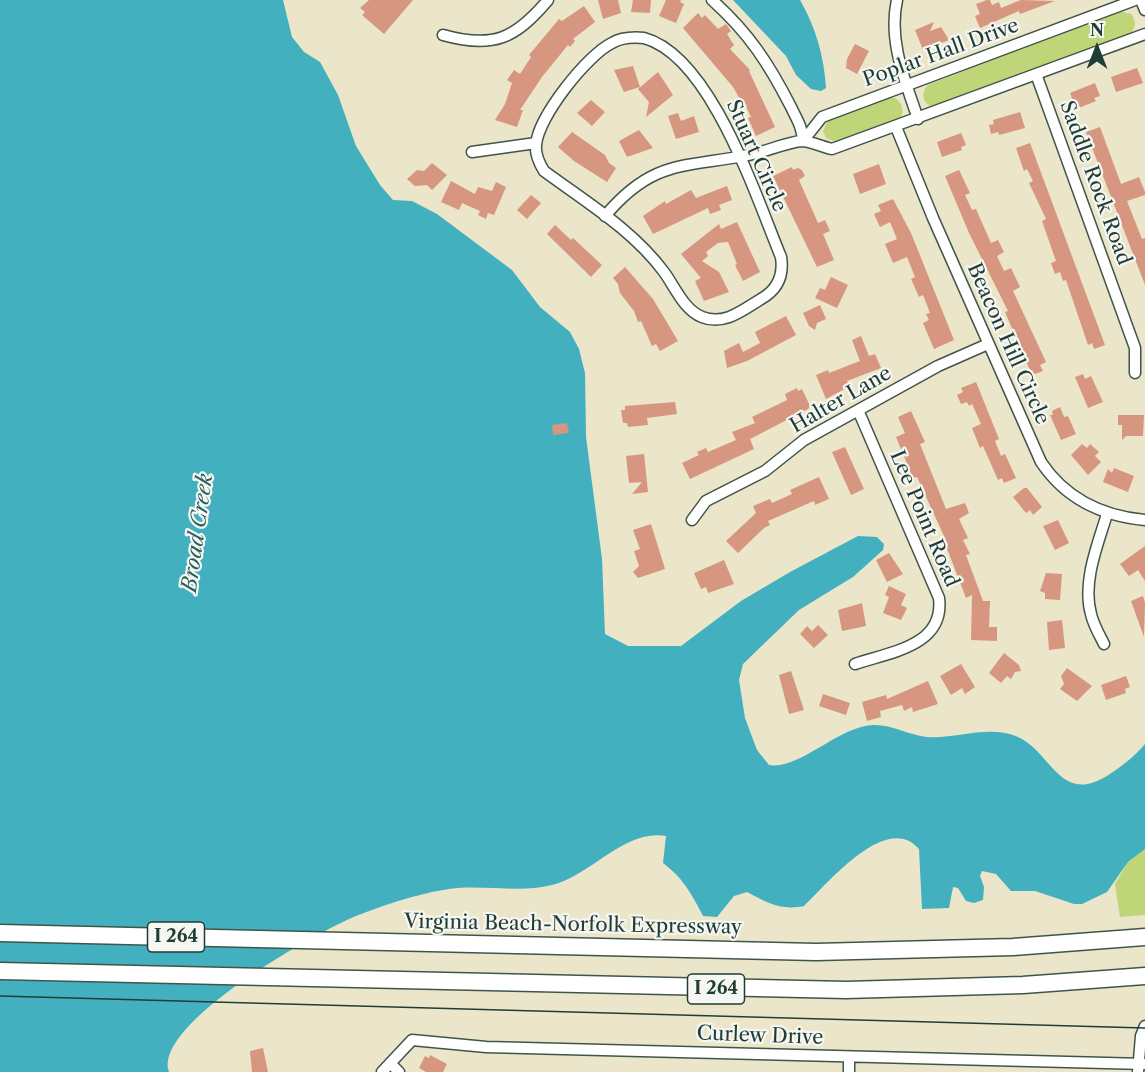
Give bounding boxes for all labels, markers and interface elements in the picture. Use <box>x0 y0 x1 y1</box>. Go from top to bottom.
street label: Poplar Hall Drive <box>860 14 1022 92</box>
north arrow <box>1067 18 1127 78</box>
text: N <box>1090 20 1104 40</box>
street label: Stuart Circle <box>721 96 791 216</box>
street label: Saddle Rock Road <box>1054 98 1136 268</box>
street label: Beacon Hill Circle <box>962 260 1054 428</box>
street label: Halter Lane <box>786 361 896 439</box>
street label: Lee Point Road <box>884 447 964 591</box>
water label: Broad Creek <box>177 472 219 594</box>
street label: Virginia Beach-Norfolk Expressway <box>404 910 742 940</box>
road number: I 264 <box>148 922 204 952</box>
road number: I 264 <box>688 974 744 1004</box>
street label: Curlew Drive <box>696 1022 824 1050</box>

